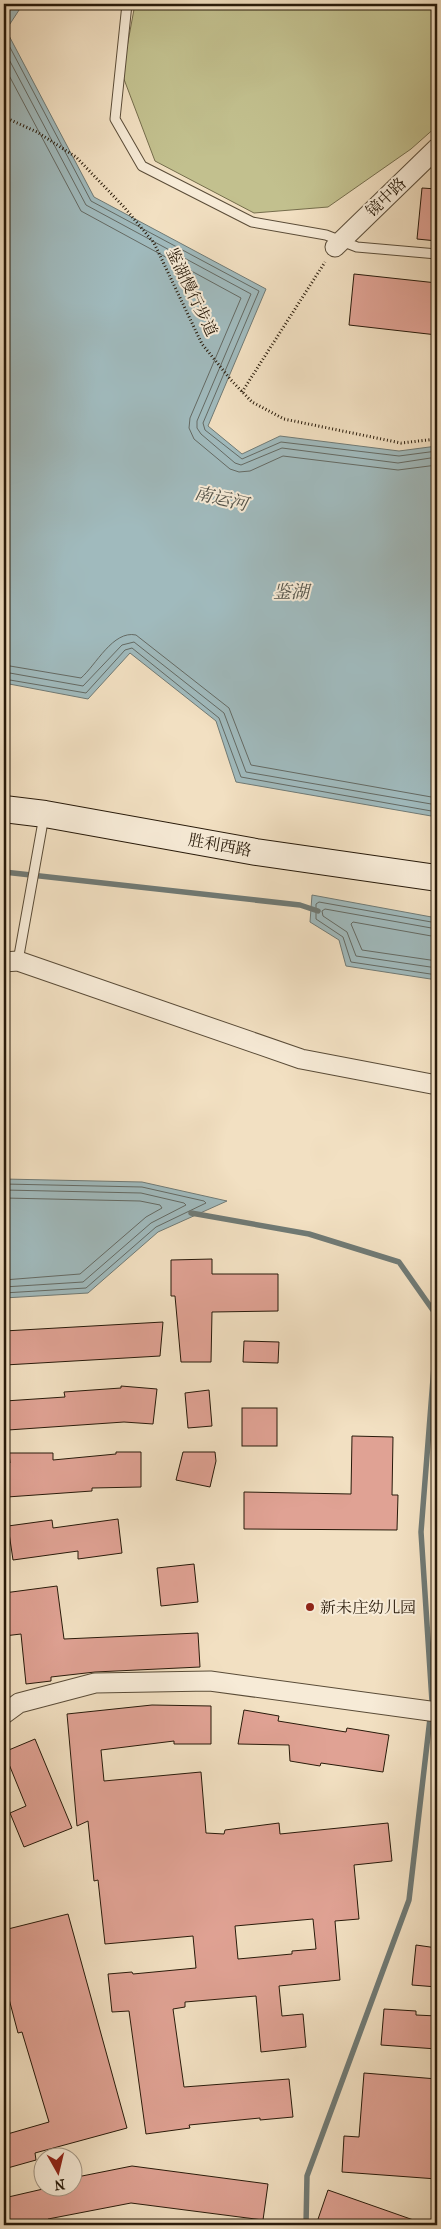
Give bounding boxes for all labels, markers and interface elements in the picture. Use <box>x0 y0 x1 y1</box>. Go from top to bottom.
street label: 镜中路 <box>362 173 410 221</box>
street label: 鉴湖慢行步道 <box>162 245 222 339</box>
water label: 南运河 <box>192 483 253 516</box>
water label: 鉴湖 <box>273 582 312 603</box>
street label: 胜利西路 <box>187 830 253 860</box>
place label: 新未庄幼儿园 <box>320 1598 416 1617</box>
marker: 新未庄幼儿园 <box>304 1601 316 1613</box>
north arrow <box>32 2146 82 2196</box>
text: N <box>53 2175 66 2194</box>

